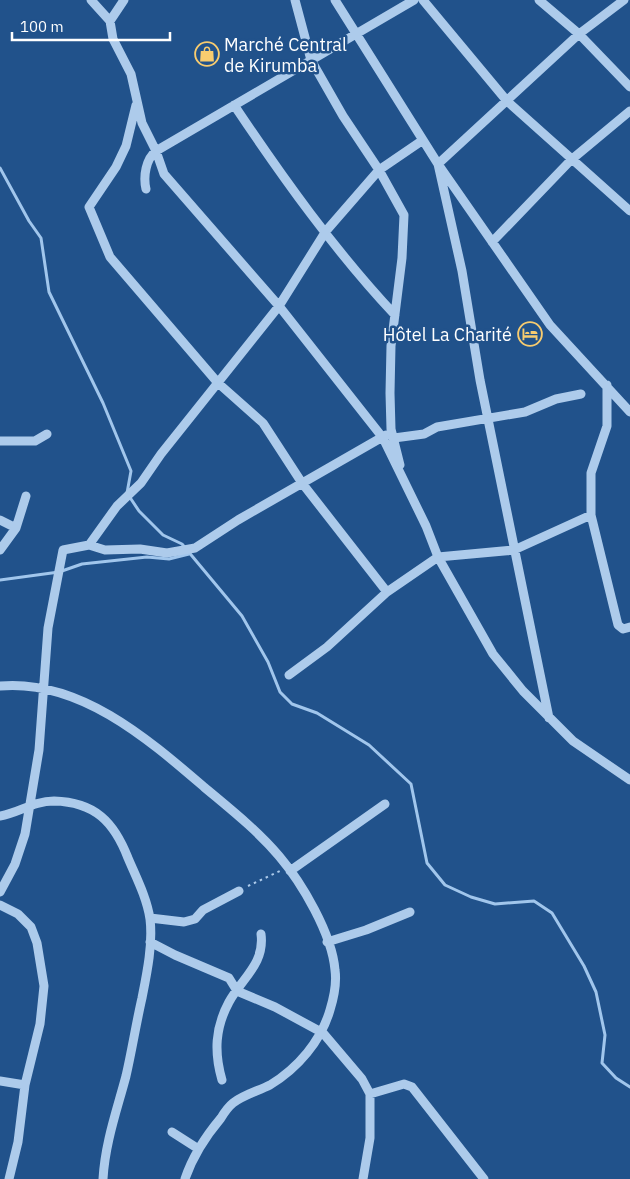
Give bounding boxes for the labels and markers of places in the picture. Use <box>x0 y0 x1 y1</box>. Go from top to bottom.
place label: Marché Central de Kirumba <box>224 33 347 77</box>
shop icon: Marché Central de Kirumba <box>194 41 220 67</box>
hotel icon: Hôtel La Charité <box>517 321 543 347</box>
place label: Hôtel La Charité <box>383 323 512 346</box>

